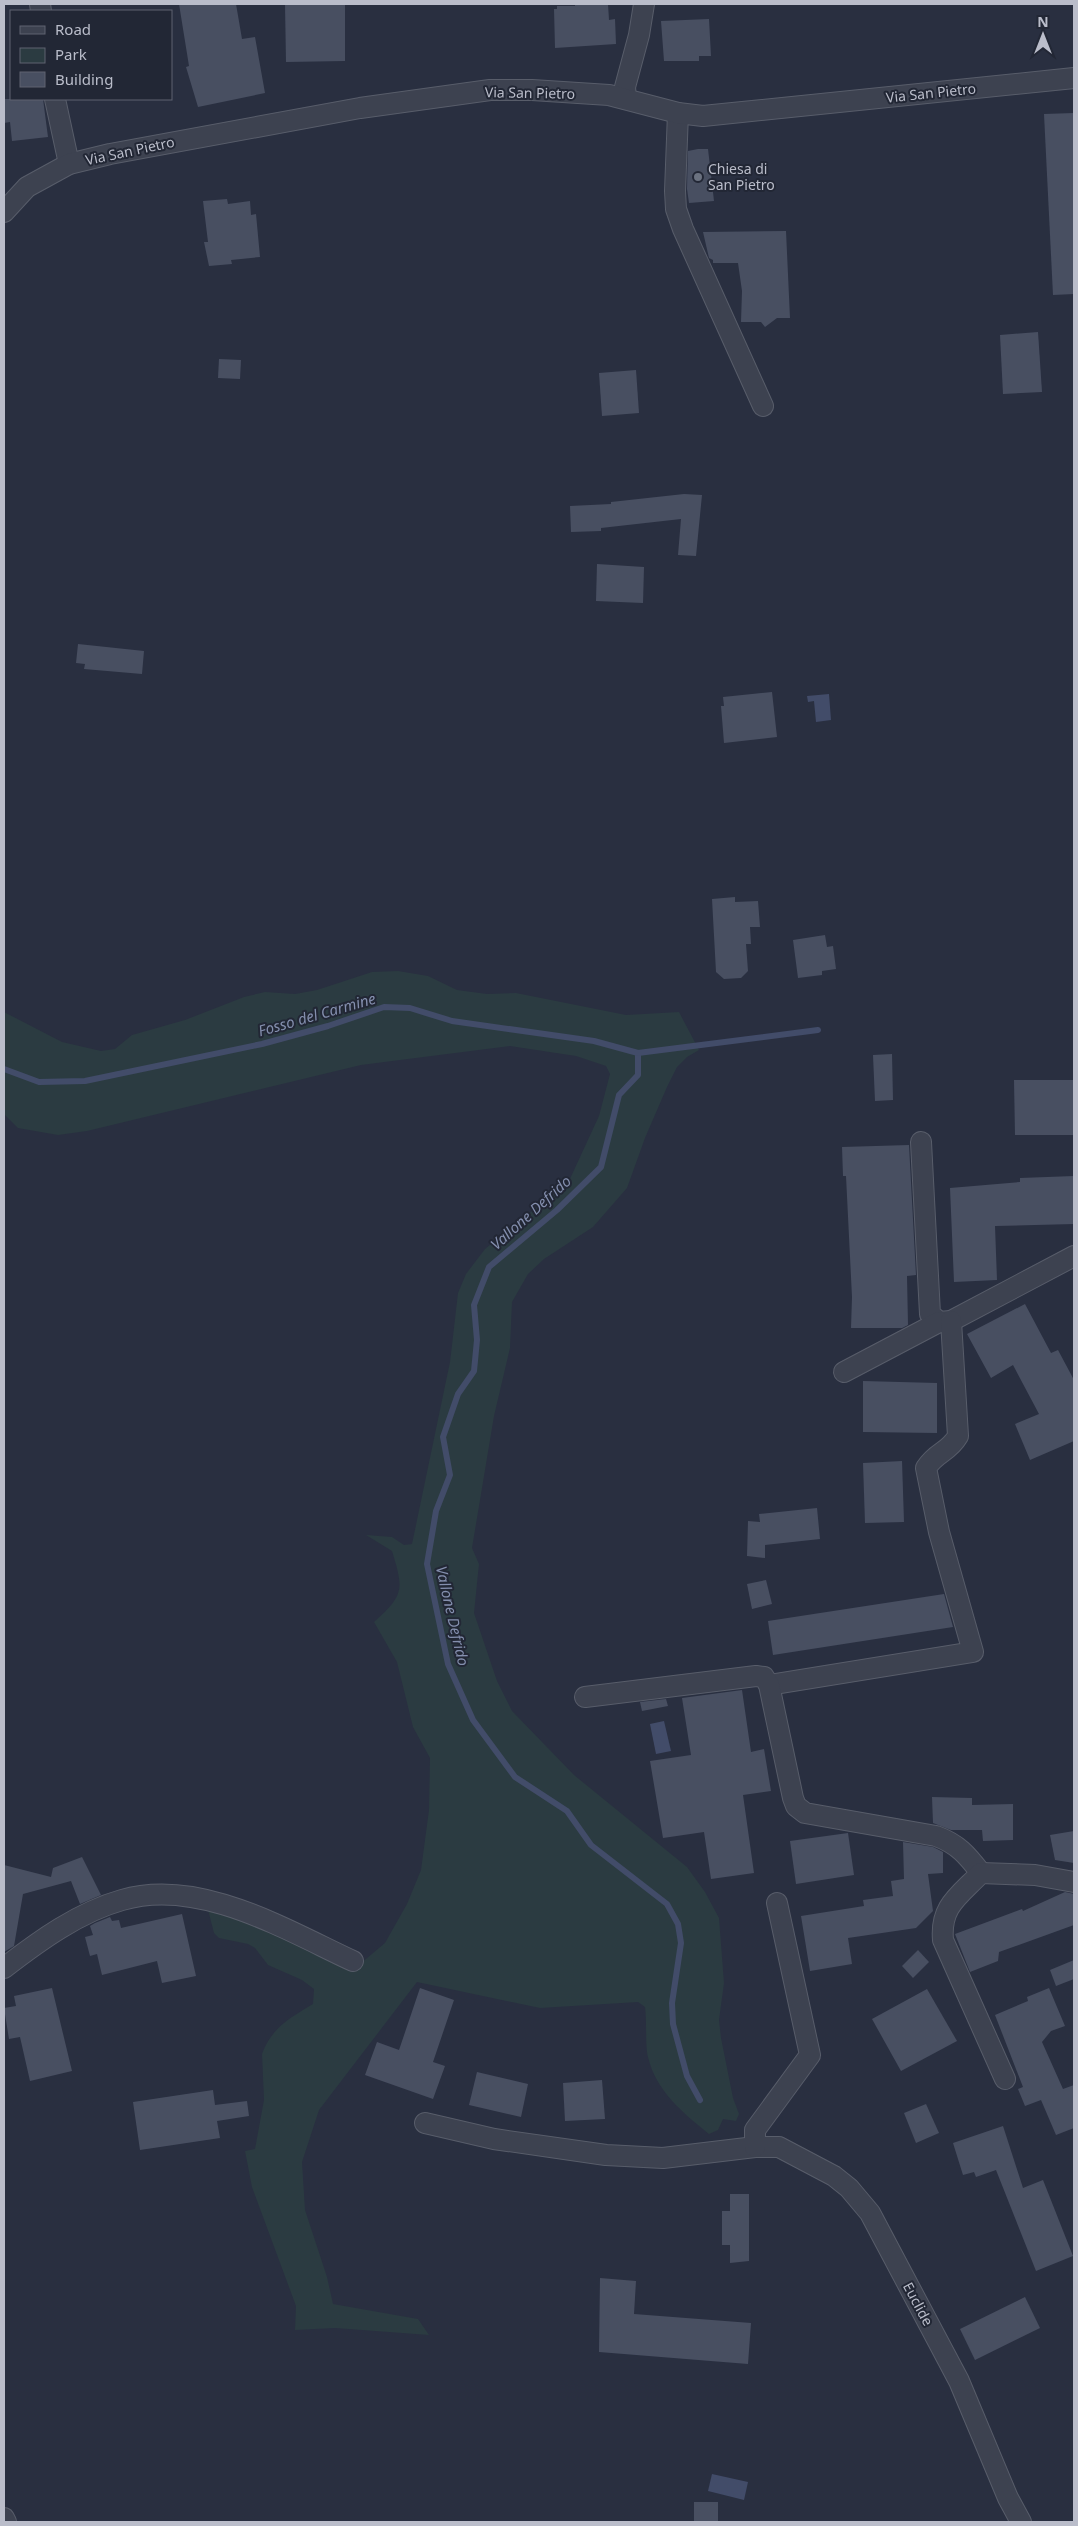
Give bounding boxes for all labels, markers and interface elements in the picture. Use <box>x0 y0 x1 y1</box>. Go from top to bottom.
legend <box>10 10 172 100</box>
north arrow <box>1018 10 1068 60</box>
text: N <box>1037 12 1049 31</box>
text: Road <box>55 19 91 39</box>
text: Park <box>55 44 87 64</box>
text: Building <box>55 69 113 89</box>
street label: Via San Pietro <box>885 78 977 107</box>
street label: Via San Pietro <box>485 82 575 103</box>
street label: Via San Pietro <box>84 132 176 169</box>
place label: Chiesa di San Pietro <box>708 159 775 194</box>
marker: Chiesa di San Pietro <box>692 171 704 183</box>
water label: Fosso del Carmine <box>256 988 378 1040</box>
water label: Vallone Defrido <box>486 1171 575 1254</box>
water label: Vallone Defrido <box>432 1564 474 1668</box>
street label: Euclide <box>899 2279 938 2329</box>

